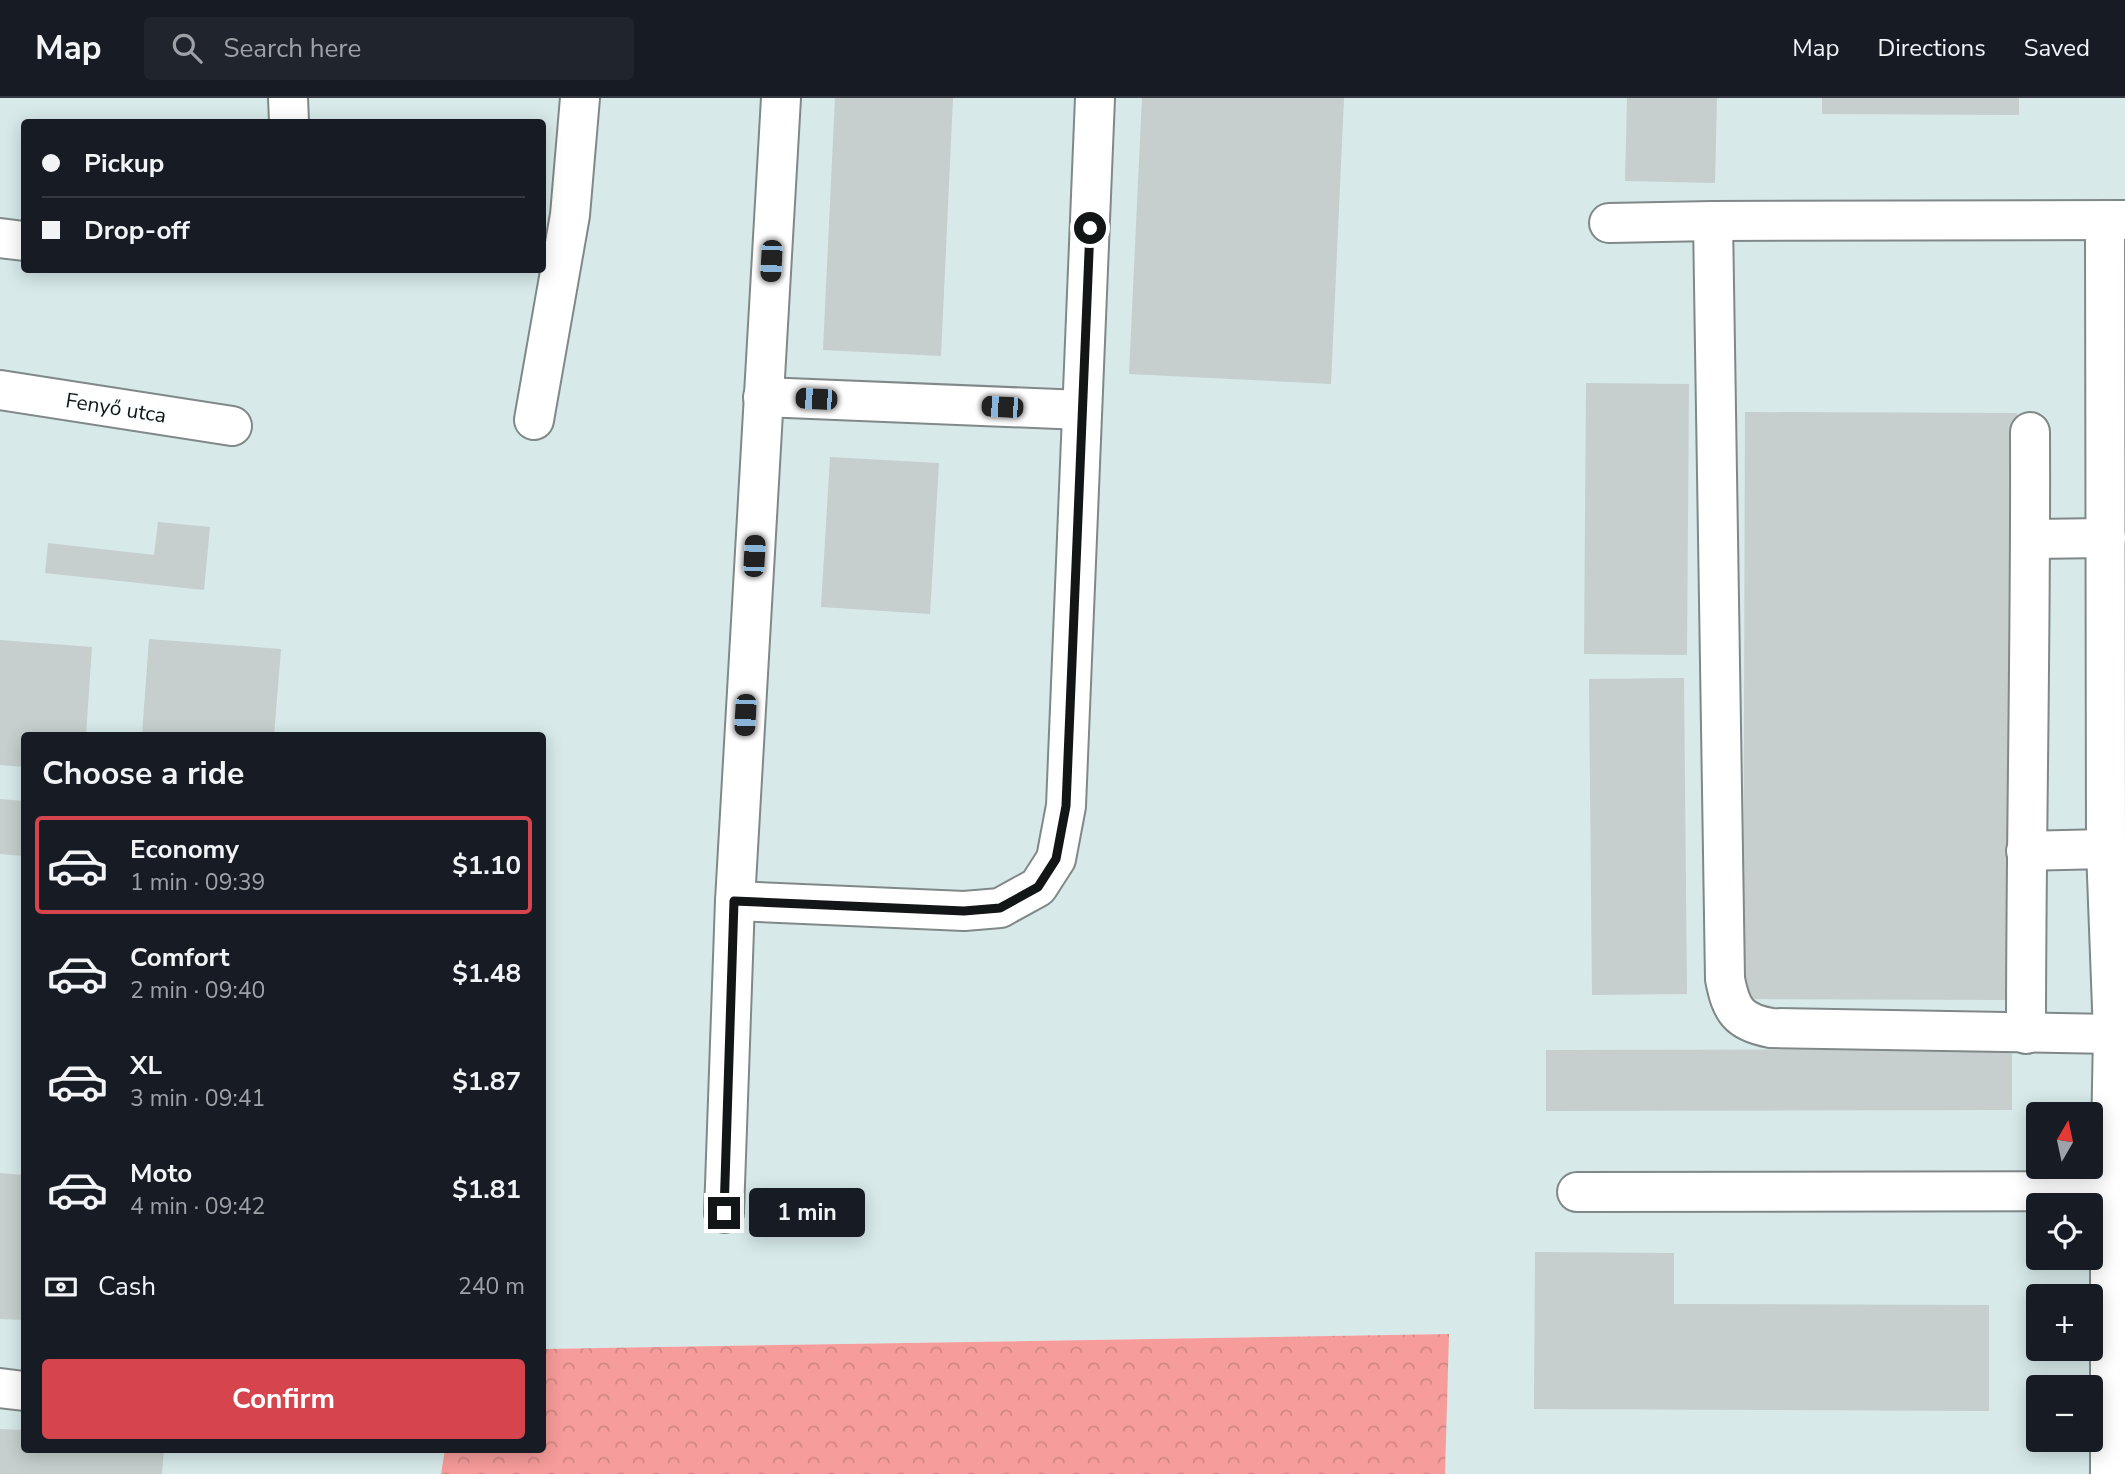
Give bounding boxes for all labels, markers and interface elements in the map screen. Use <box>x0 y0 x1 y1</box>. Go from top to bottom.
search box <box>144 17 634 80</box>
text: Map <box>35 26 102 71</box>
icon: search <box>168 29 206 67</box>
text: Search here <box>224 31 361 66</box>
text: Map <box>1792 32 1839 64</box>
text: Directions <box>1877 32 1986 64</box>
text: Saved <box>2024 32 2090 64</box>
text: Pickup <box>84 146 164 181</box>
route start <box>1074 212 1106 244</box>
text: Drop-off <box>84 213 190 248</box>
car <box>760 239 783 283</box>
street label: Fenyő utca <box>64 386 168 430</box>
car <box>795 387 838 411</box>
car <box>981 395 1024 419</box>
car <box>743 534 766 578</box>
car <box>734 693 757 737</box>
text: Choose a ride <box>42 752 244 795</box>
text: Economy <box>130 832 239 867</box>
icon: car <box>46 834 109 897</box>
text: $1.10 <box>452 848 521 883</box>
text: 1 min · 09:39 <box>130 867 265 898</box>
text: Comfort <box>130 940 230 975</box>
icon: car <box>46 942 109 1005</box>
text: $1.48 <box>452 956 521 991</box>
text: 2 min · 09:40 <box>130 975 265 1006</box>
text: XL <box>130 1048 162 1083</box>
icon: car <box>46 1050 109 1113</box>
text: $1.87 <box>452 1064 521 1099</box>
text: 3 min · 09:41 <box>130 1083 265 1114</box>
north arrow <box>2026 1102 2104 1180</box>
map controls <box>2026 1102 2103 1452</box>
text: Moto <box>130 1156 192 1191</box>
icon: car <box>46 1158 109 1221</box>
text: $1.81 <box>452 1172 521 1207</box>
callout: 1 min <box>748 1188 864 1238</box>
text: 4 min · 09:42 <box>130 1191 265 1222</box>
button: locate <box>2026 1193 2103 1270</box>
route end <box>708 1197 740 1229</box>
text: 1 min <box>777 1197 837 1228</box>
icon: cash <box>42 1268 80 1306</box>
text: Cash <box>98 1269 156 1304</box>
text: 240 m <box>458 1271 525 1302</box>
button: + <box>2026 1284 2103 1361</box>
button: Confirm <box>42 1359 525 1439</box>
button: − <box>2026 1375 2103 1452</box>

